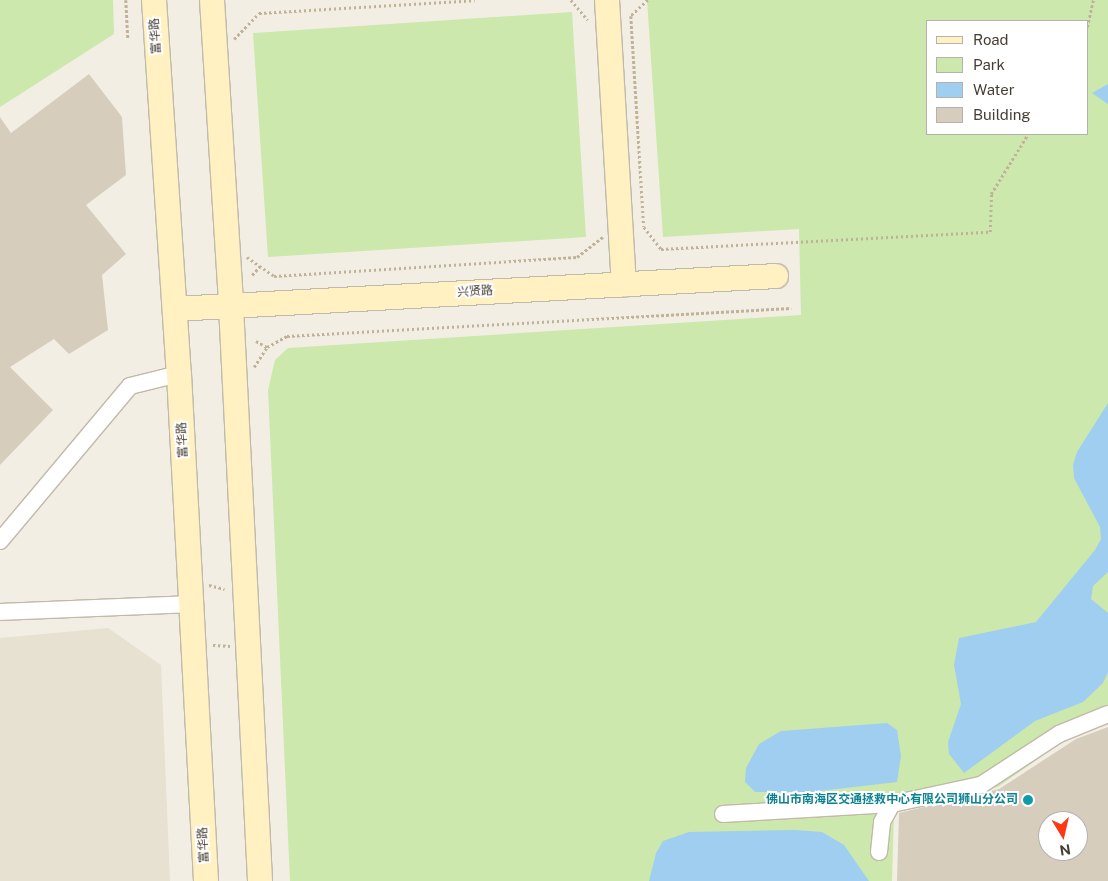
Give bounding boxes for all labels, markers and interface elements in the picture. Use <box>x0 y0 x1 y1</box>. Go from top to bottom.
street label: 富华路 <box>148 18 164 54</box>
legend <box>926 20 1088 135</box>
text: Road <box>973 31 1009 48</box>
text: Park <box>973 56 1005 73</box>
text: Water <box>973 81 1015 98</box>
text: Building <box>973 106 1031 123</box>
street label: 兴贤路 <box>457 284 493 300</box>
street label: 富华路 <box>175 422 191 458</box>
place label: 佛山市南海区交通拯救中心有限公司狮山分公司 <box>766 793 1018 807</box>
marker: 佛山市南海区交通拯救中心有限公司狮山分公司 <box>1022 794 1034 806</box>
north arrow <box>1038 811 1088 861</box>
street label: 富华路 <box>196 827 212 863</box>
text: N <box>1059 841 1072 859</box>

